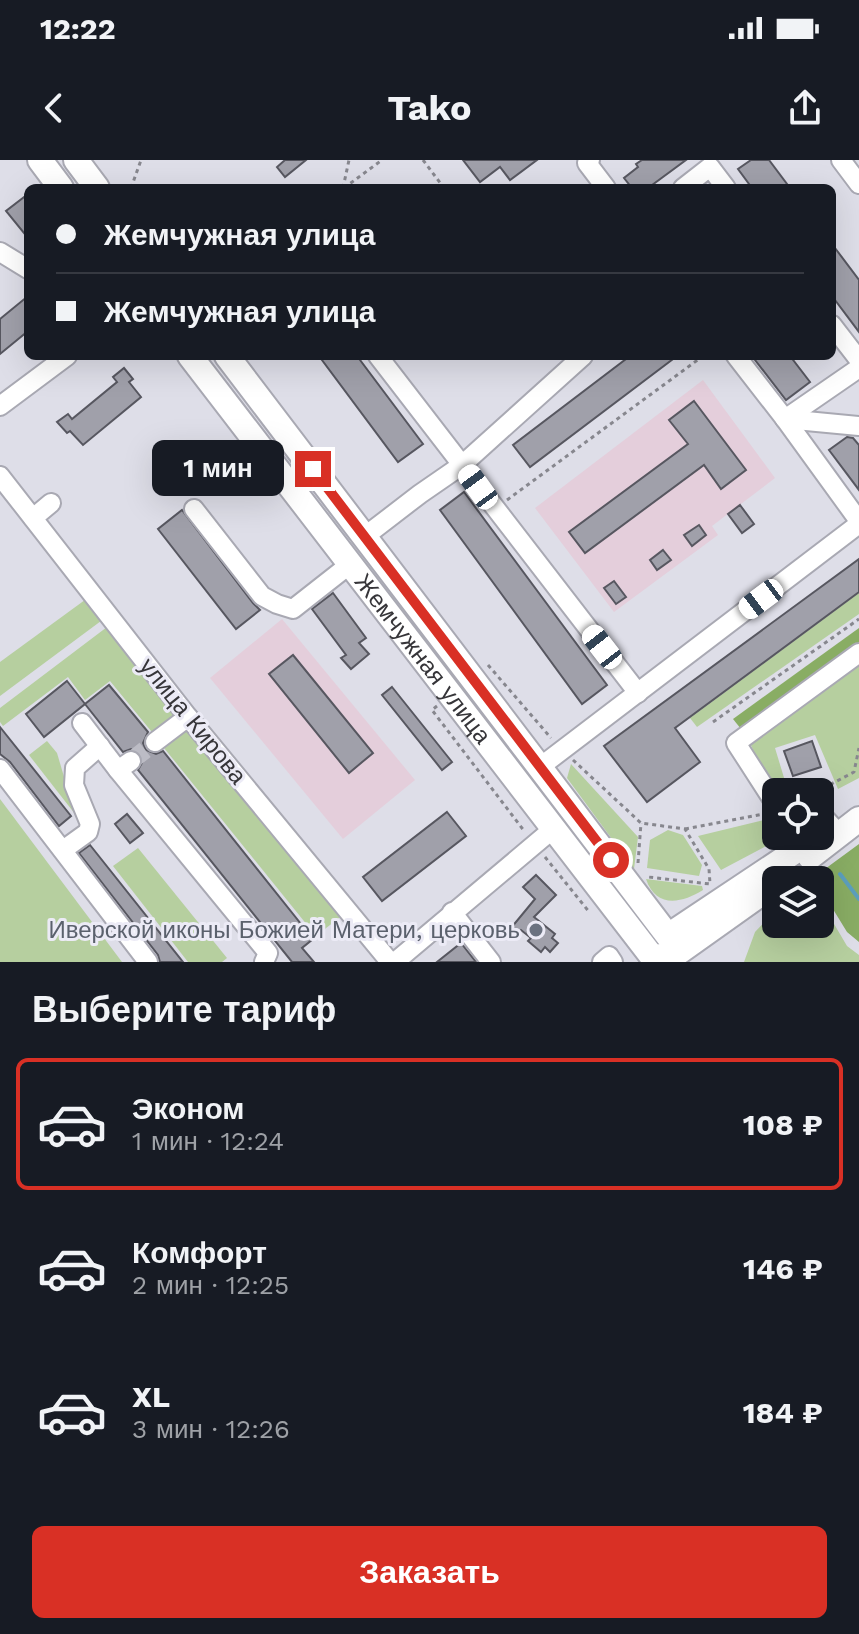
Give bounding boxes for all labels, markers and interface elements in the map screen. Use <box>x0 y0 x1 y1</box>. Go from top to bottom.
text: 12:22 <box>40 11 116 46</box>
icon: back <box>32 86 76 130</box>
icon: share <box>783 86 827 130</box>
text: Tako <box>387 87 472 129</box>
text: Жемчужная улица <box>104 217 376 252</box>
text: Жемчужная улица <box>104 294 376 329</box>
callout: 1 мин <box>153 441 285 497</box>
route end <box>295 451 331 487</box>
text: 1 мин <box>183 453 253 483</box>
car <box>454 461 502 513</box>
street label: Жемчужная улица <box>349 568 497 750</box>
car <box>735 575 787 623</box>
car <box>578 621 626 673</box>
street label: улица Кирова <box>134 652 253 790</box>
map controls <box>762 778 834 938</box>
button: locate <box>762 778 834 850</box>
route start <box>593 842 629 878</box>
button: layers <box>762 866 834 938</box>
place label: Иверской иконы Божией Матери, церковь <box>48 916 520 944</box>
marker: Иверской иконы Божией Матери, церковь <box>527 921 545 939</box>
text: Выберите тариф <box>32 989 336 1031</box>
icon: car <box>36 1088 108 1160</box>
text: Эконом <box>132 1091 245 1126</box>
text: 108 ₽ <box>743 1107 823 1142</box>
text: 1 мин · 12:24 <box>132 1126 284 1156</box>
icon: car <box>36 1232 108 1304</box>
text: Комфорт <box>132 1235 267 1270</box>
text: 146 ₽ <box>743 1251 823 1286</box>
text: 2 мин · 12:25 <box>132 1270 289 1300</box>
icon: car <box>36 1376 108 1448</box>
text: XL <box>132 1379 170 1414</box>
text: 184 ₽ <box>743 1395 823 1430</box>
text: 3 мин · 12:26 <box>132 1414 290 1444</box>
button: Заказать <box>32 1526 827 1618</box>

